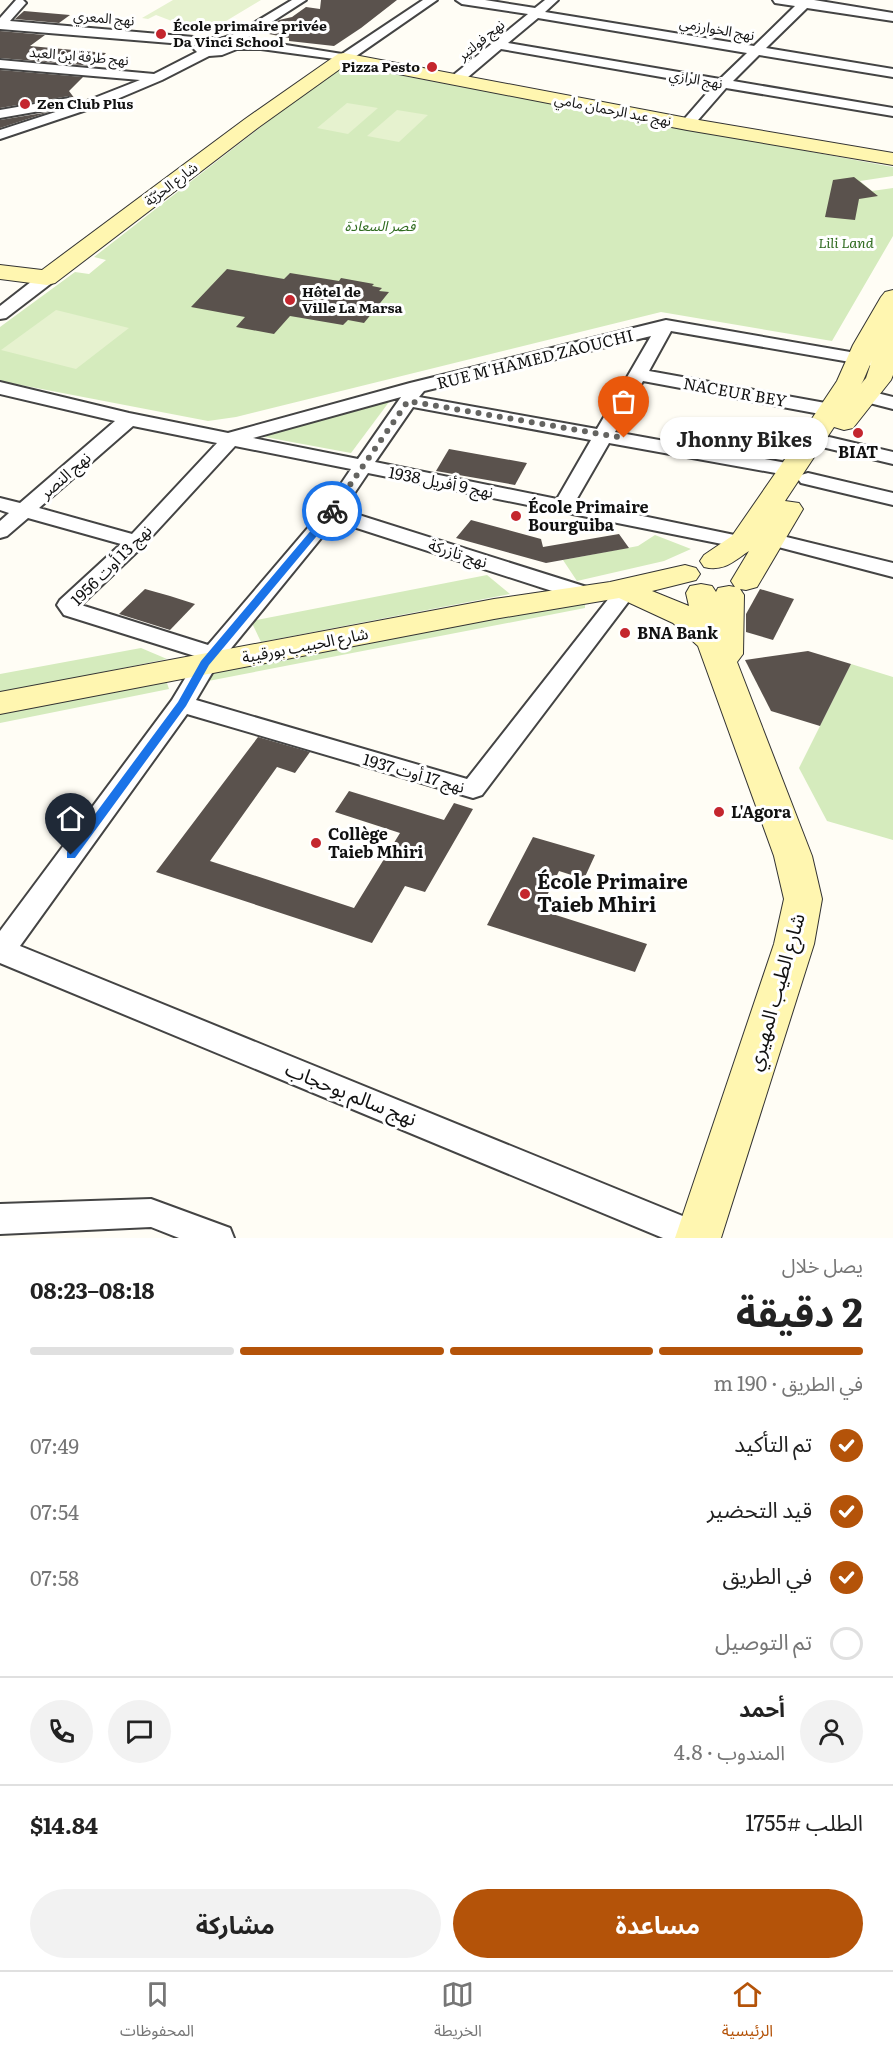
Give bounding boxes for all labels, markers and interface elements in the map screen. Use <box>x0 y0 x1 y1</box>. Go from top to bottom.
street label: نهج المعري <box>72 4 136 32</box>
street label: نهج الخوارزمي <box>678 12 757 47</box>
street label: نهج فولتير <box>452 14 510 67</box>
place label: École primaire privée Da Vinci School <box>173 15 327 51</box>
marker: École primaire privée Da Vinci School <box>154 27 168 41</box>
street label: نهج طرفة ابن العبد <box>28 41 130 71</box>
place label: Pizza Pesto <box>341 56 420 76</box>
marker: Pizza Pesto <box>425 60 439 74</box>
street label: نهج الرازي <box>667 63 725 95</box>
street label: نهج عبد الرحمان مامي <box>553 88 674 132</box>
place label: Zen Club Plus <box>37 93 133 113</box>
marker: Zen Club Plus <box>18 97 32 111</box>
street label: شارع الحرّيّة <box>140 157 202 211</box>
park label: قصر السعادة <box>345 215 416 235</box>
park label: Lili Land <box>818 232 874 252</box>
place label: Hôtel de Ville La Marsa <box>302 281 404 317</box>
marker: Hôtel de Ville La Marsa <box>283 293 297 307</box>
street label: RUE M'HAMED ZAOUCHI <box>434 322 636 394</box>
street label: NACEUR BEY <box>682 370 789 412</box>
pin <box>598 376 649 438</box>
icon: bag <box>607 385 640 418</box>
callout: Jhonny Bikes <box>660 417 828 459</box>
text: Jhonny Bikes <box>676 423 812 453</box>
marker: BIAT <box>851 426 865 440</box>
place label: BIAT <box>838 439 878 463</box>
street label: نهج النصر <box>33 445 97 505</box>
street label: نهج 9 أفريل 1938 <box>386 459 496 505</box>
courier <box>302 481 362 541</box>
place label: École Primaire Bourguiba <box>528 494 649 536</box>
icon: bike <box>316 495 349 528</box>
marker: École Primaire Bourguiba <box>509 509 523 523</box>
street label: نهج 13 أوت 1956 <box>64 518 158 612</box>
street label: نهج تازركة <box>425 531 491 575</box>
street label: شارع الحبيب بورقيبة <box>240 620 370 670</box>
place label: BNA Bank <box>637 620 718 644</box>
marker: BNA Bank <box>618 626 632 640</box>
street label: نهج 17 أوت 1937 <box>360 746 468 800</box>
pin <box>45 793 96 855</box>
place label: L'Agora <box>731 799 792 823</box>
icon: home <box>54 802 87 835</box>
marker: L'Agora <box>712 805 726 819</box>
place label: Collège Taieb Mhiri <box>328 821 424 863</box>
marker: Collège Taieb Mhiri <box>309 836 323 850</box>
place label: École Primaire Taieb Mhiri <box>537 865 688 918</box>
marker: École Primaire Taieb Mhiri <box>518 887 532 901</box>
street label: شارع الطيب المهيري <box>737 909 813 1075</box>
street label: نهج سالم بوحجاب <box>281 1052 422 1134</box>
text: يصل خلال <box>782 1249 863 1279</box>
text: 08:18–08:23 <box>30 1273 155 1306</box>
text: 2 دقيقة <box>736 1281 863 1339</box>
text: في الطريق · 190 m <box>713 1367 863 1397</box>
text: تم التأكيد <box>734 1426 812 1459</box>
icon: check <box>830 1429 863 1462</box>
text: 07:49 <box>30 1430 79 1460</box>
text: قيد التحضير <box>707 1492 812 1525</box>
icon: check <box>830 1495 863 1528</box>
text: 07:54 <box>30 1496 79 1526</box>
text: في الطريق <box>723 1558 812 1591</box>
icon: check <box>830 1561 863 1594</box>
text: 07:58 <box>30 1562 79 1592</box>
text: تم التوصيل <box>715 1624 812 1657</box>
text: أحمد <box>739 1691 785 1724</box>
button: phone <box>30 1700 93 1763</box>
button: chat <box>108 1700 171 1763</box>
button: person <box>800 1700 863 1763</box>
text: المندوب · 4.8 <box>674 1736 785 1766</box>
text: الطلب #1755 <box>745 1805 863 1838</box>
text: $14.84 <box>30 1808 98 1841</box>
button: مشاركة <box>30 1889 441 1958</box>
button: مساعدة <box>453 1889 863 1958</box>
tab: المحفوظات <box>120 1978 194 2048</box>
tab: الخريطة <box>434 1978 482 2048</box>
tab: الرئيسية <box>722 1978 773 2048</box>

